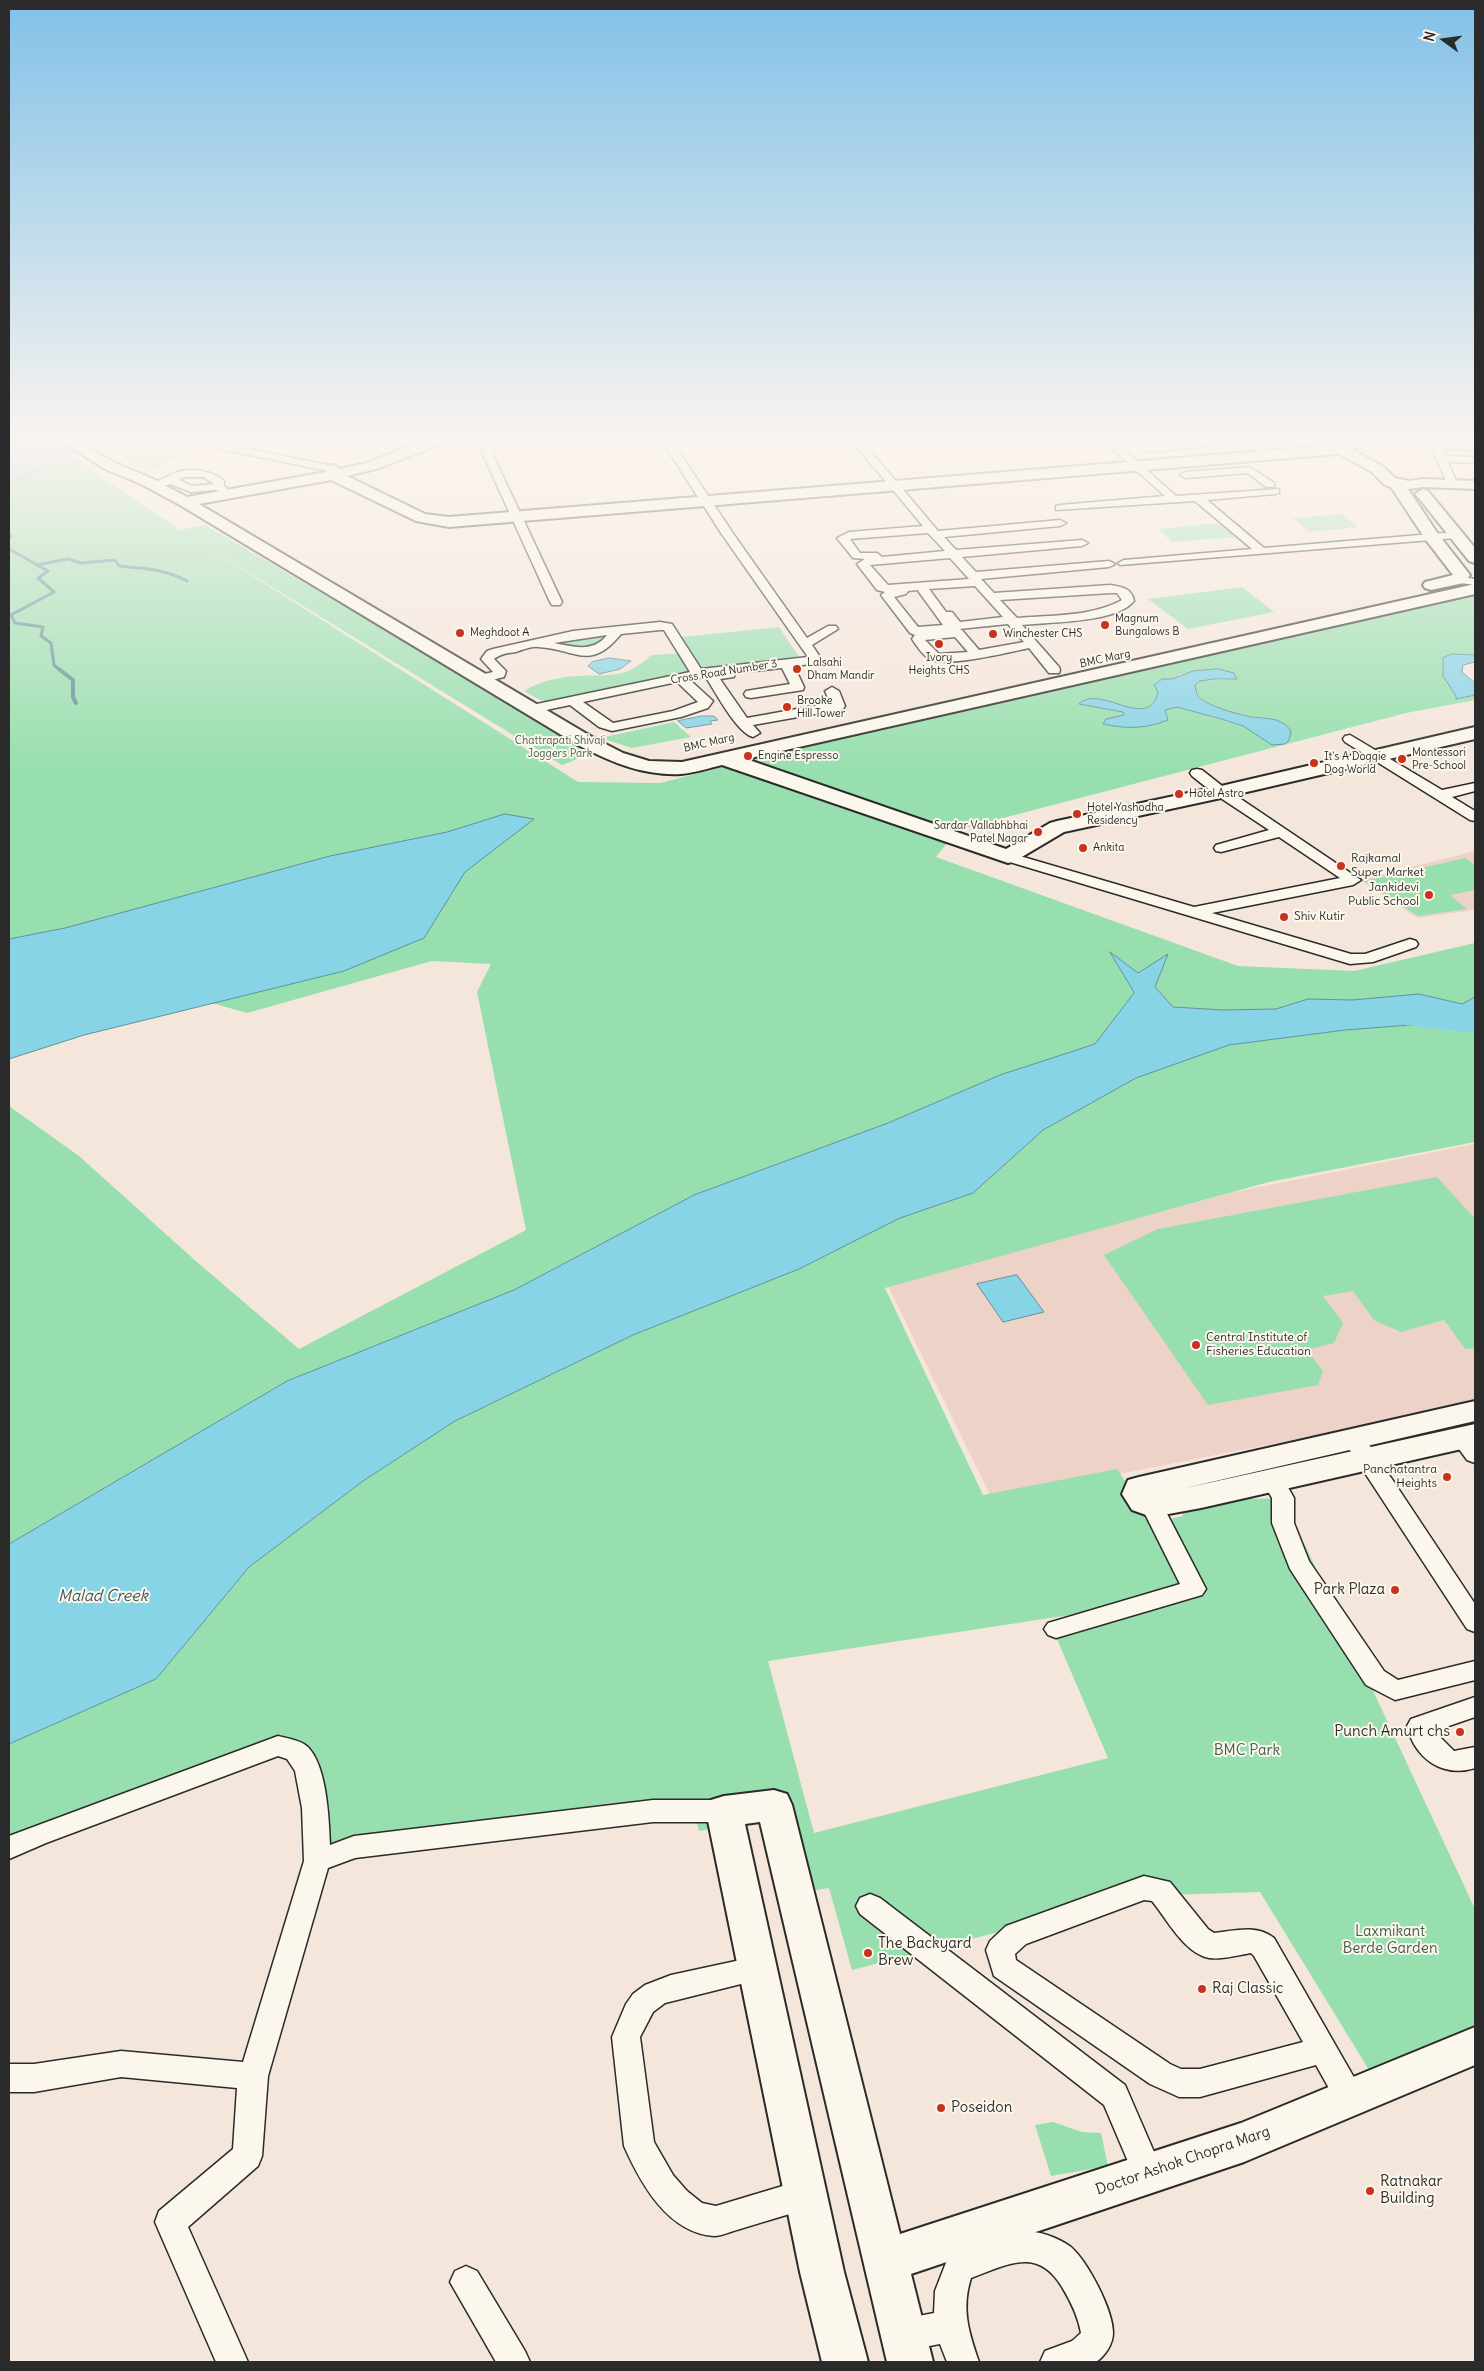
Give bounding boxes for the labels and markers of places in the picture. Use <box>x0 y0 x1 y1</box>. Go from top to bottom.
place label: Magnum Bungalows B <box>1115 612 1180 638</box>
marker: Magnum Bungalows B <box>1099 619 1111 631</box>
place label: Meghdoot A <box>470 626 529 640</box>
marker: Meghdoot A <box>454 627 466 639</box>
place label: Winchester CHS <box>1003 627 1082 641</box>
marker: Winchester CHS <box>987 628 999 640</box>
marker: Ivory Heights CHS <box>933 638 945 650</box>
place label: Ivory Heights CHS <box>908 651 970 677</box>
place label: Lalsahi Dham Mandir <box>807 656 875 682</box>
marker: Lalsahi Dham Mandir <box>791 663 803 675</box>
place label: Brooke Hill Tower <box>797 694 845 720</box>
marker: Brooke Hill Tower <box>781 701 793 713</box>
place label: Montessori Pre-School <box>1412 746 1466 772</box>
place label: Engine Espresso <box>758 749 838 763</box>
marker: Engine Espresso <box>742 750 754 762</box>
place label: It's A Doggie Dog World <box>1324 750 1386 776</box>
marker: Montessori Pre-School <box>1396 753 1408 765</box>
marker: It's A Doggie Dog World <box>1308 757 1320 769</box>
place label: Hotel Astro <box>1189 787 1244 801</box>
marker: Hotel Astro <box>1173 788 1185 800</box>
place label: Hotel Yashodha Residency <box>1087 801 1164 827</box>
marker: Hotel Yashodha Residency <box>1071 808 1083 820</box>
place label: Sardar Vallabhbhai Patel Nagar <box>934 819 1028 845</box>
marker: Sardar Vallabhbhai Patel Nagar <box>1032 826 1044 838</box>
place label: Ankita <box>1093 841 1124 855</box>
marker: Ankita <box>1077 842 1089 854</box>
place label: Rajkamal Super Market <box>1351 852 1424 880</box>
marker: Rajkamal Super Market <box>1335 860 1347 872</box>
place label: Jankidevi Public School <box>1348 881 1419 909</box>
marker: Jankidevi Public School <box>1423 889 1435 901</box>
place label: Shiv Kutir <box>1294 910 1345 924</box>
marker: Shiv Kutir <box>1278 911 1290 923</box>
place label: Central Institute of Fisheries Education <box>1206 1331 1311 1359</box>
marker: Central Institute of Fisheries Education <box>1190 1339 1202 1351</box>
place label: Panchatantra Heights <box>1363 1463 1437 1491</box>
marker: Panchatantra Heights <box>1441 1471 1453 1483</box>
place label: Park Plaza <box>1314 1581 1385 1599</box>
marker: Park Plaza <box>1389 1584 1401 1596</box>
place label: Punch Amurt chs <box>1334 1723 1450 1741</box>
marker: Punch Amurt chs <box>1454 1726 1466 1738</box>
place label: The Backyard Brew <box>878 1935 972 1970</box>
marker: The Backyard Brew <box>862 1947 874 1959</box>
place label: Raj Classic <box>1212 1980 1283 1998</box>
marker: Raj Classic <box>1196 1983 1208 1995</box>
place label: Poseidon <box>951 2099 1012 2117</box>
marker: Poseidon <box>935 2102 947 2114</box>
place label: Ratnakar Building <box>1380 2173 1443 2208</box>
marker: Ratnakar Building <box>1364 2185 1376 2197</box>

